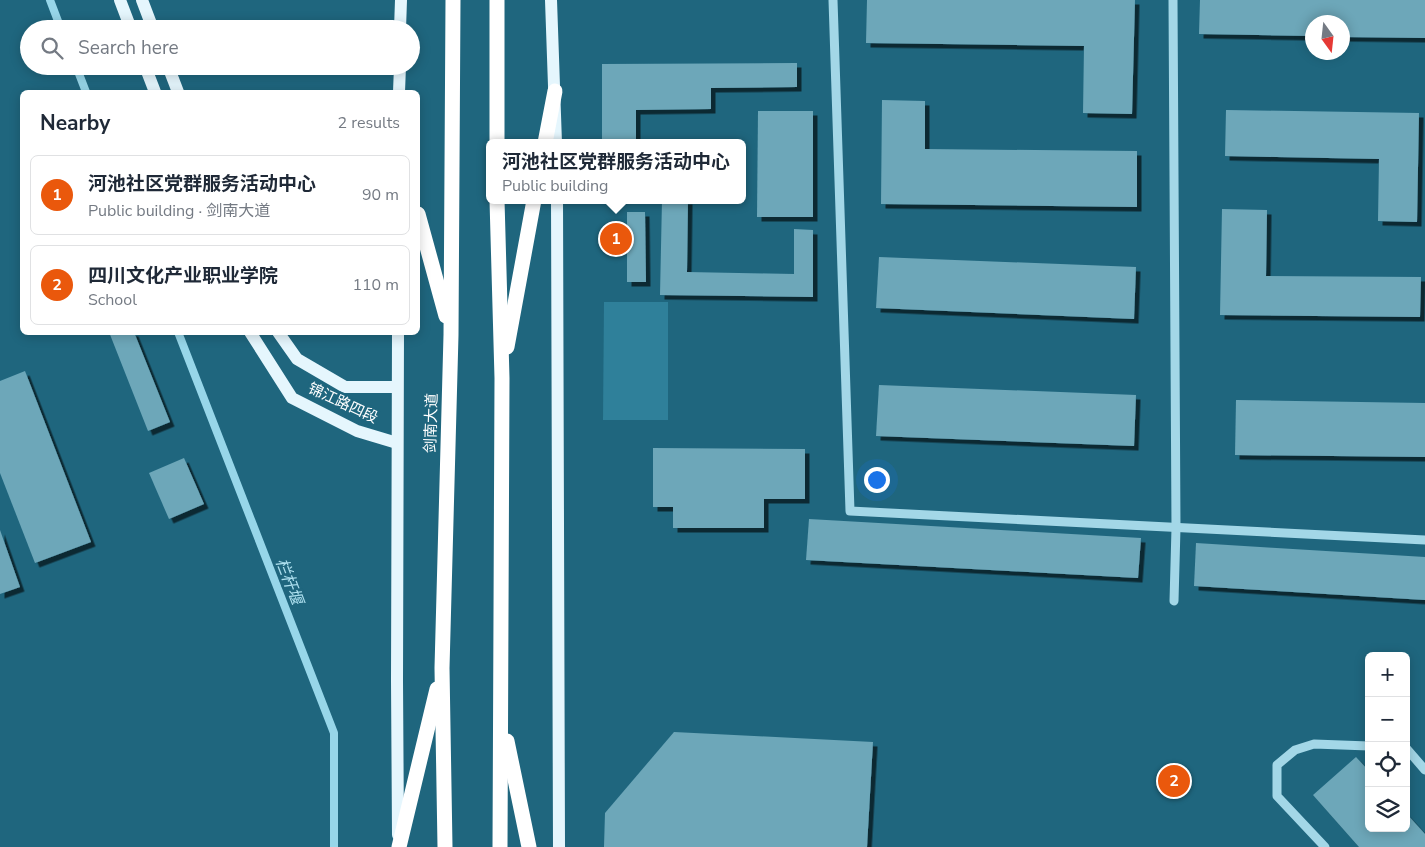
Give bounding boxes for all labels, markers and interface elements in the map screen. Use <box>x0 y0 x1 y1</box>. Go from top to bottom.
north arrow <box>1305 15 1350 60</box>
search box <box>20 20 420 75</box>
icon: search <box>38 34 66 62</box>
text: Search here <box>78 35 179 61</box>
text: Nearby <box>40 109 110 137</box>
text: 2 results <box>338 112 400 134</box>
popup <box>486 139 746 204</box>
text: 河池社区党群服务活动中心 <box>502 149 730 175</box>
text: 河池社区党群服务活动中心 <box>88 171 316 197</box>
text: Public building <box>502 175 608 197</box>
text: 1 <box>52 184 62 206</box>
text: 90 m <box>362 184 399 206</box>
text: Public building · 剑南大道 <box>88 200 270 222</box>
pin: 1 <box>600 220 632 258</box>
text: 四川文化产业职业学院 <box>88 263 278 289</box>
text: 2 <box>52 274 62 296</box>
text: 110 m <box>352 274 399 296</box>
text: School <box>88 289 137 311</box>
street label: 锦江路四段 <box>305 378 381 428</box>
street label: 剑南大道 <box>420 393 442 453</box>
your location <box>864 467 890 493</box>
water label: 栏杆堰 <box>270 555 309 610</box>
map controls <box>1365 652 1410 832</box>
button: + <box>1365 652 1410 697</box>
button: − <box>1365 697 1410 742</box>
button: locate <box>1365 742 1410 787</box>
pin: 2 <box>1158 762 1190 800</box>
button: layers <box>1365 787 1410 832</box>

